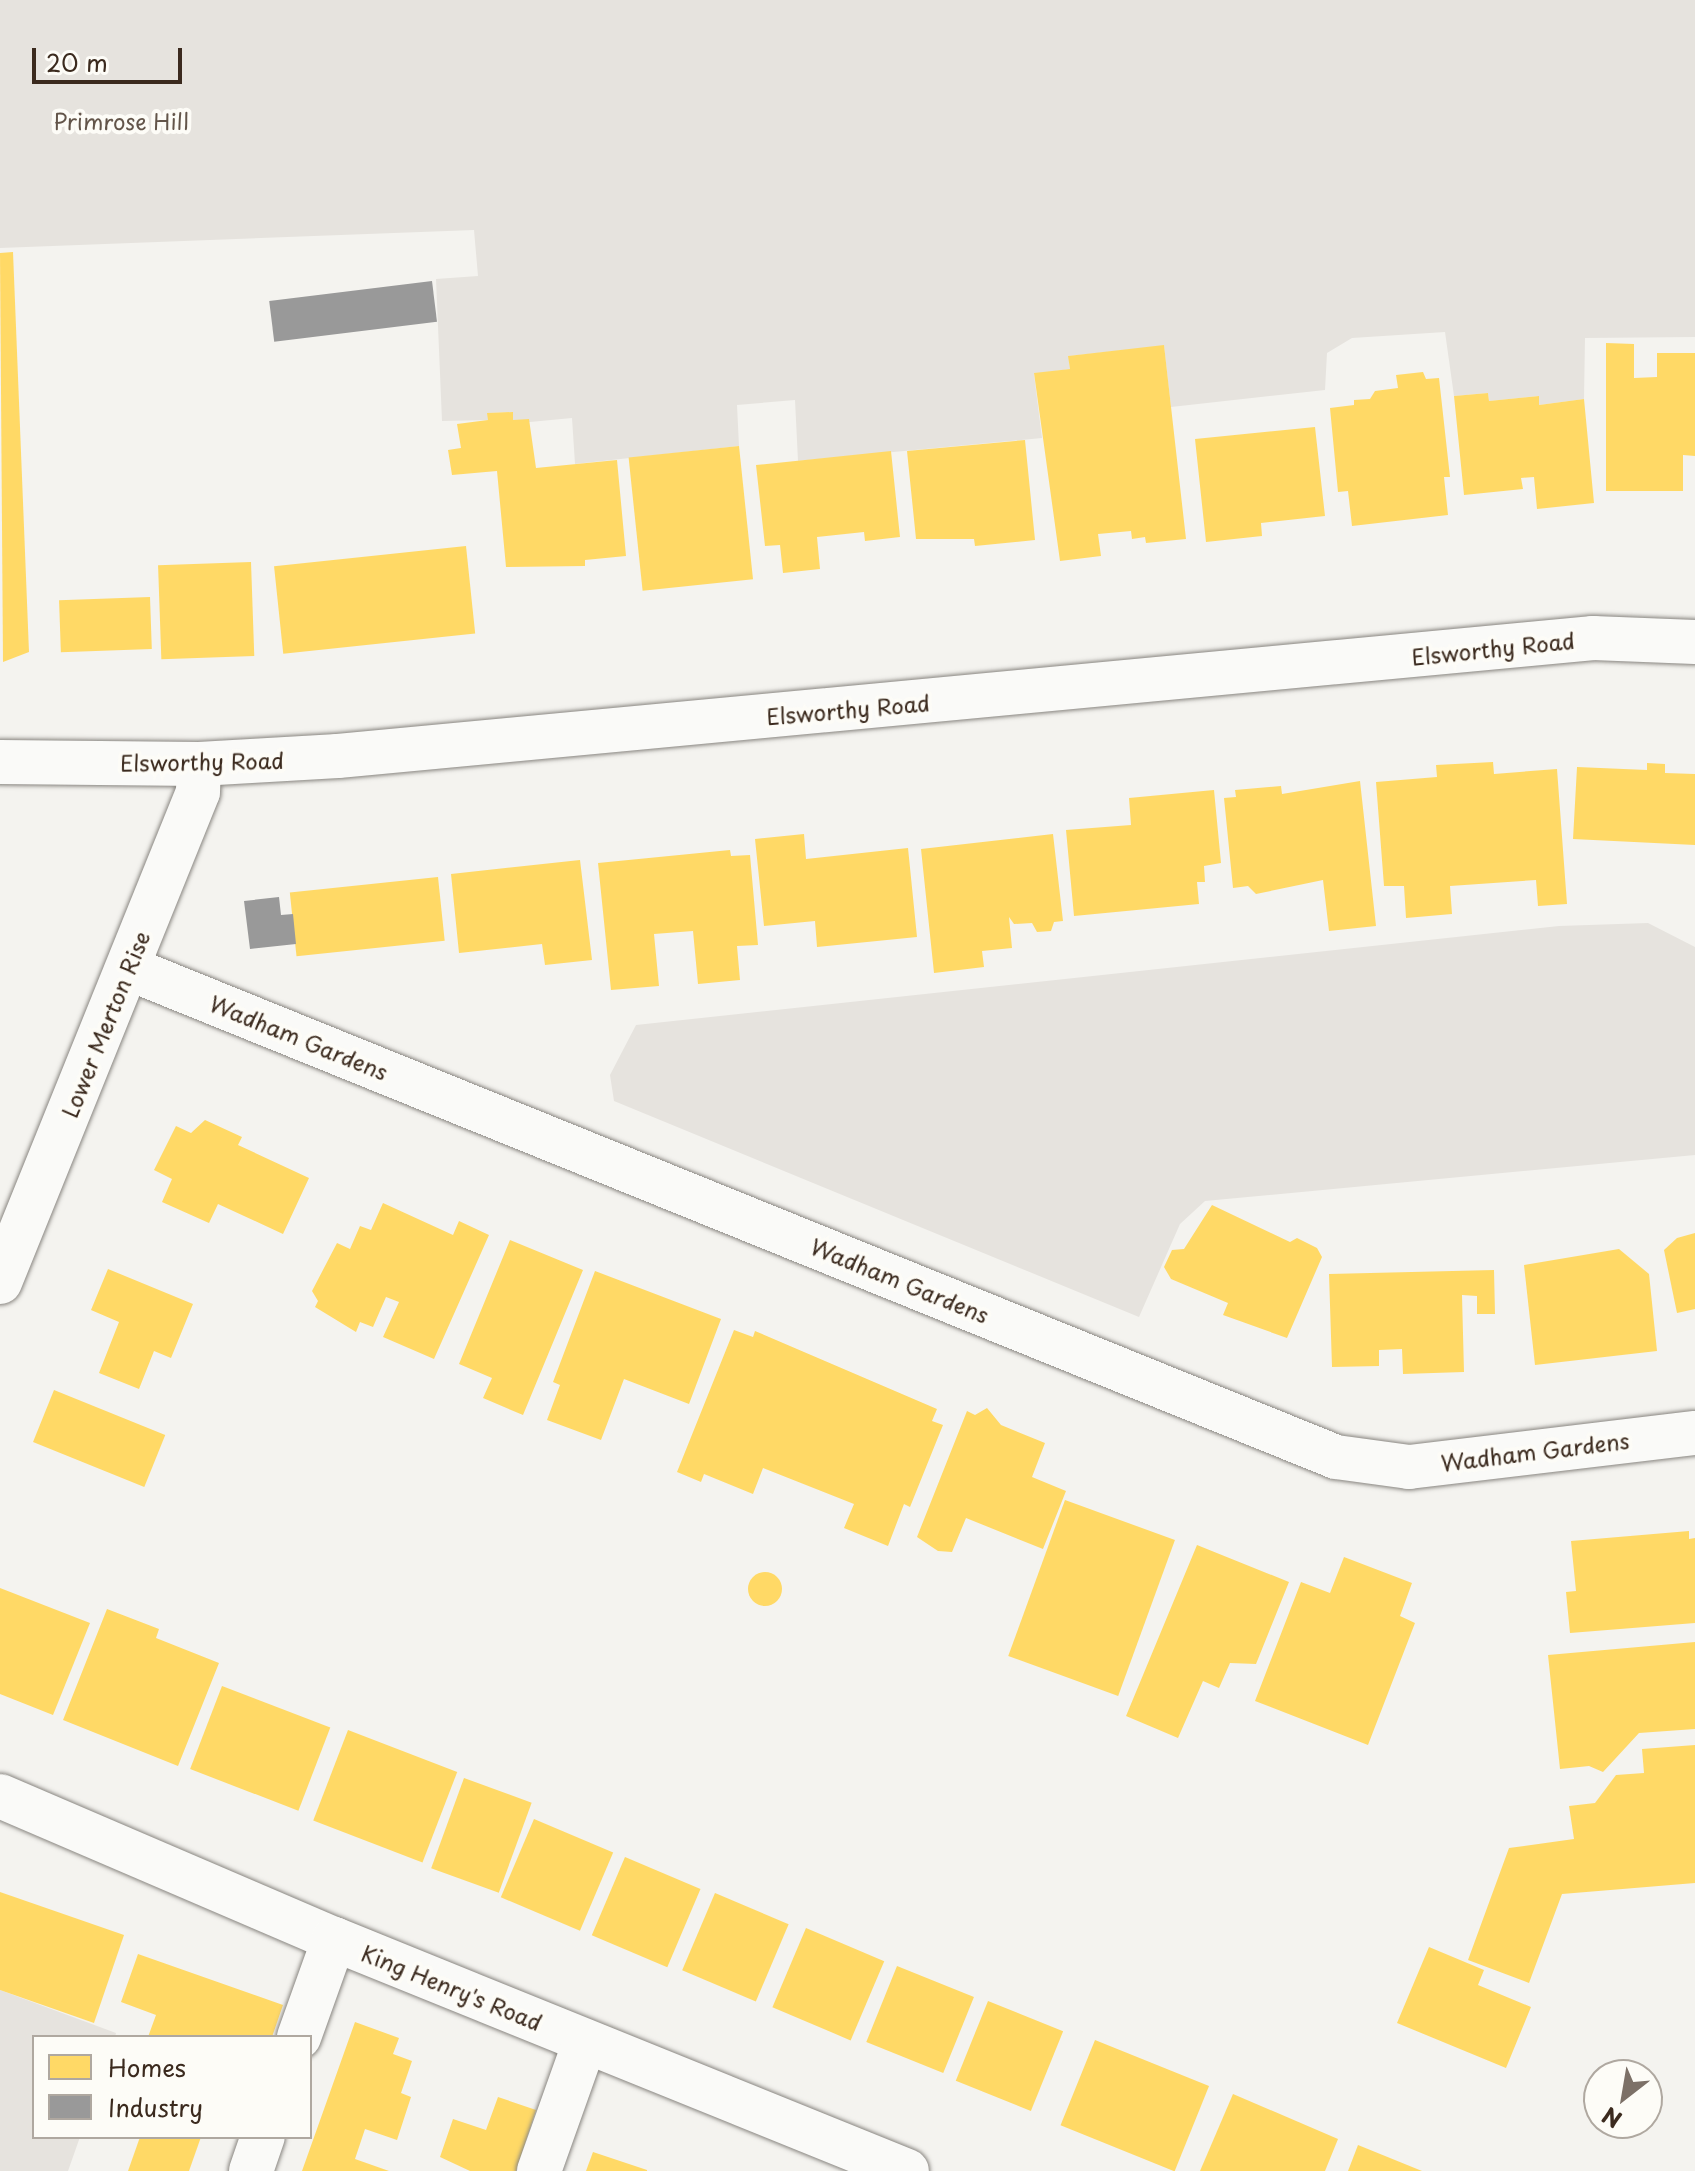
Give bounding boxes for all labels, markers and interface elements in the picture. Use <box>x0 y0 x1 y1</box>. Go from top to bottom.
scale bar <box>36 32 186 82</box>
text: 20 m <box>46 44 108 80</box>
park label: Primrose Hill <box>53 108 189 134</box>
street label: Elsworthy Road <box>1410 626 1576 670</box>
street label: Elsworthy Road <box>765 689 931 729</box>
street label: Elsworthy Road <box>119 746 285 776</box>
street label: Lower Merton Rise <box>56 928 154 1120</box>
street label: Wadham Gardens <box>206 989 392 1085</box>
street label: Wadham Gardens <box>807 1232 993 1328</box>
street label: Wadham Gardens <box>1439 1426 1631 1476</box>
street label: King Henry's Road <box>358 1939 546 2035</box>
legend <box>32 2035 312 2139</box>
text: Homes <box>108 2049 186 2085</box>
north arrow <box>1583 2059 1663 2139</box>
text: Industry <box>108 2089 203 2125</box>
text: N <box>1595 2100 1627 2137</box>

